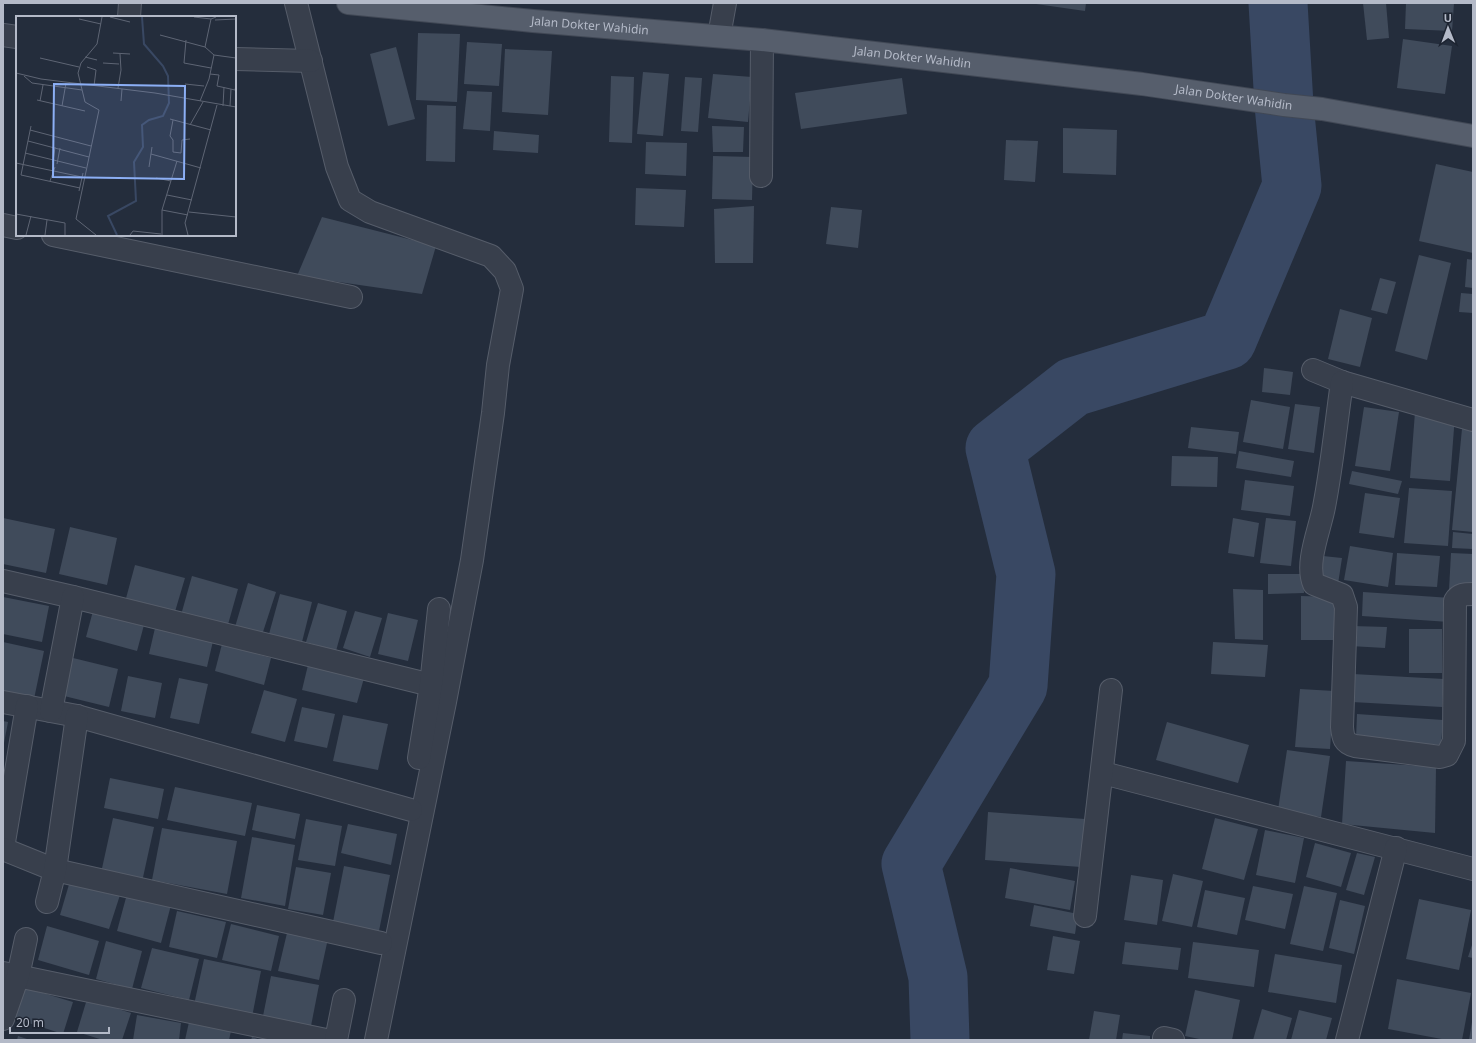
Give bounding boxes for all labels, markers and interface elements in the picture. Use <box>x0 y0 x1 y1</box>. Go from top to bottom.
north arrow <box>1428 8 1468 48</box>
text: U <box>1444 10 1452 25</box>
street label: Jalan Dokter Wahidin <box>529 12 650 39</box>
inset map <box>16 16 236 236</box>
street label: Jalan Dokter Wahidin <box>852 42 972 72</box>
street label: Jalan Dokter Wahidin <box>1173 80 1293 114</box>
scale bar <box>10 1009 109 1035</box>
text: 20 m <box>16 1014 44 1031</box>

